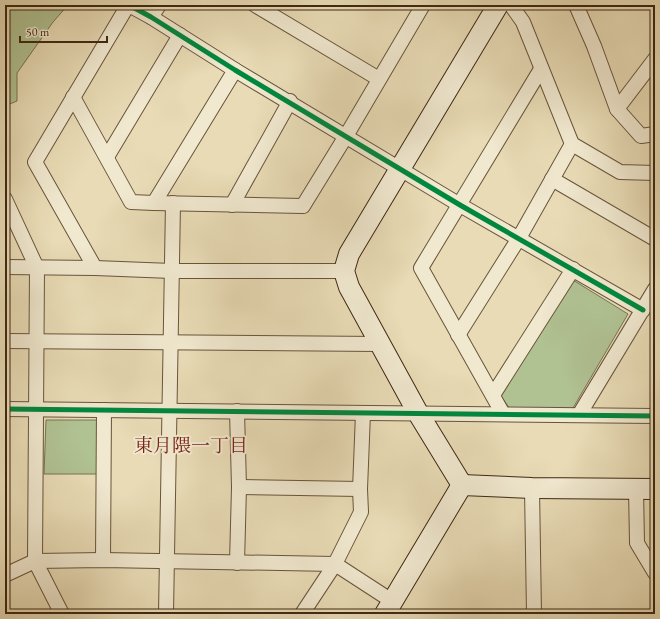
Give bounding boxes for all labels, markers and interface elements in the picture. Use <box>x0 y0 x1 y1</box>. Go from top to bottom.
scale bar <box>20 18 107 44</box>
text: 50 m <box>26 24 50 40</box>
district label: 東月隈一丁目 <box>134 433 248 458</box>

